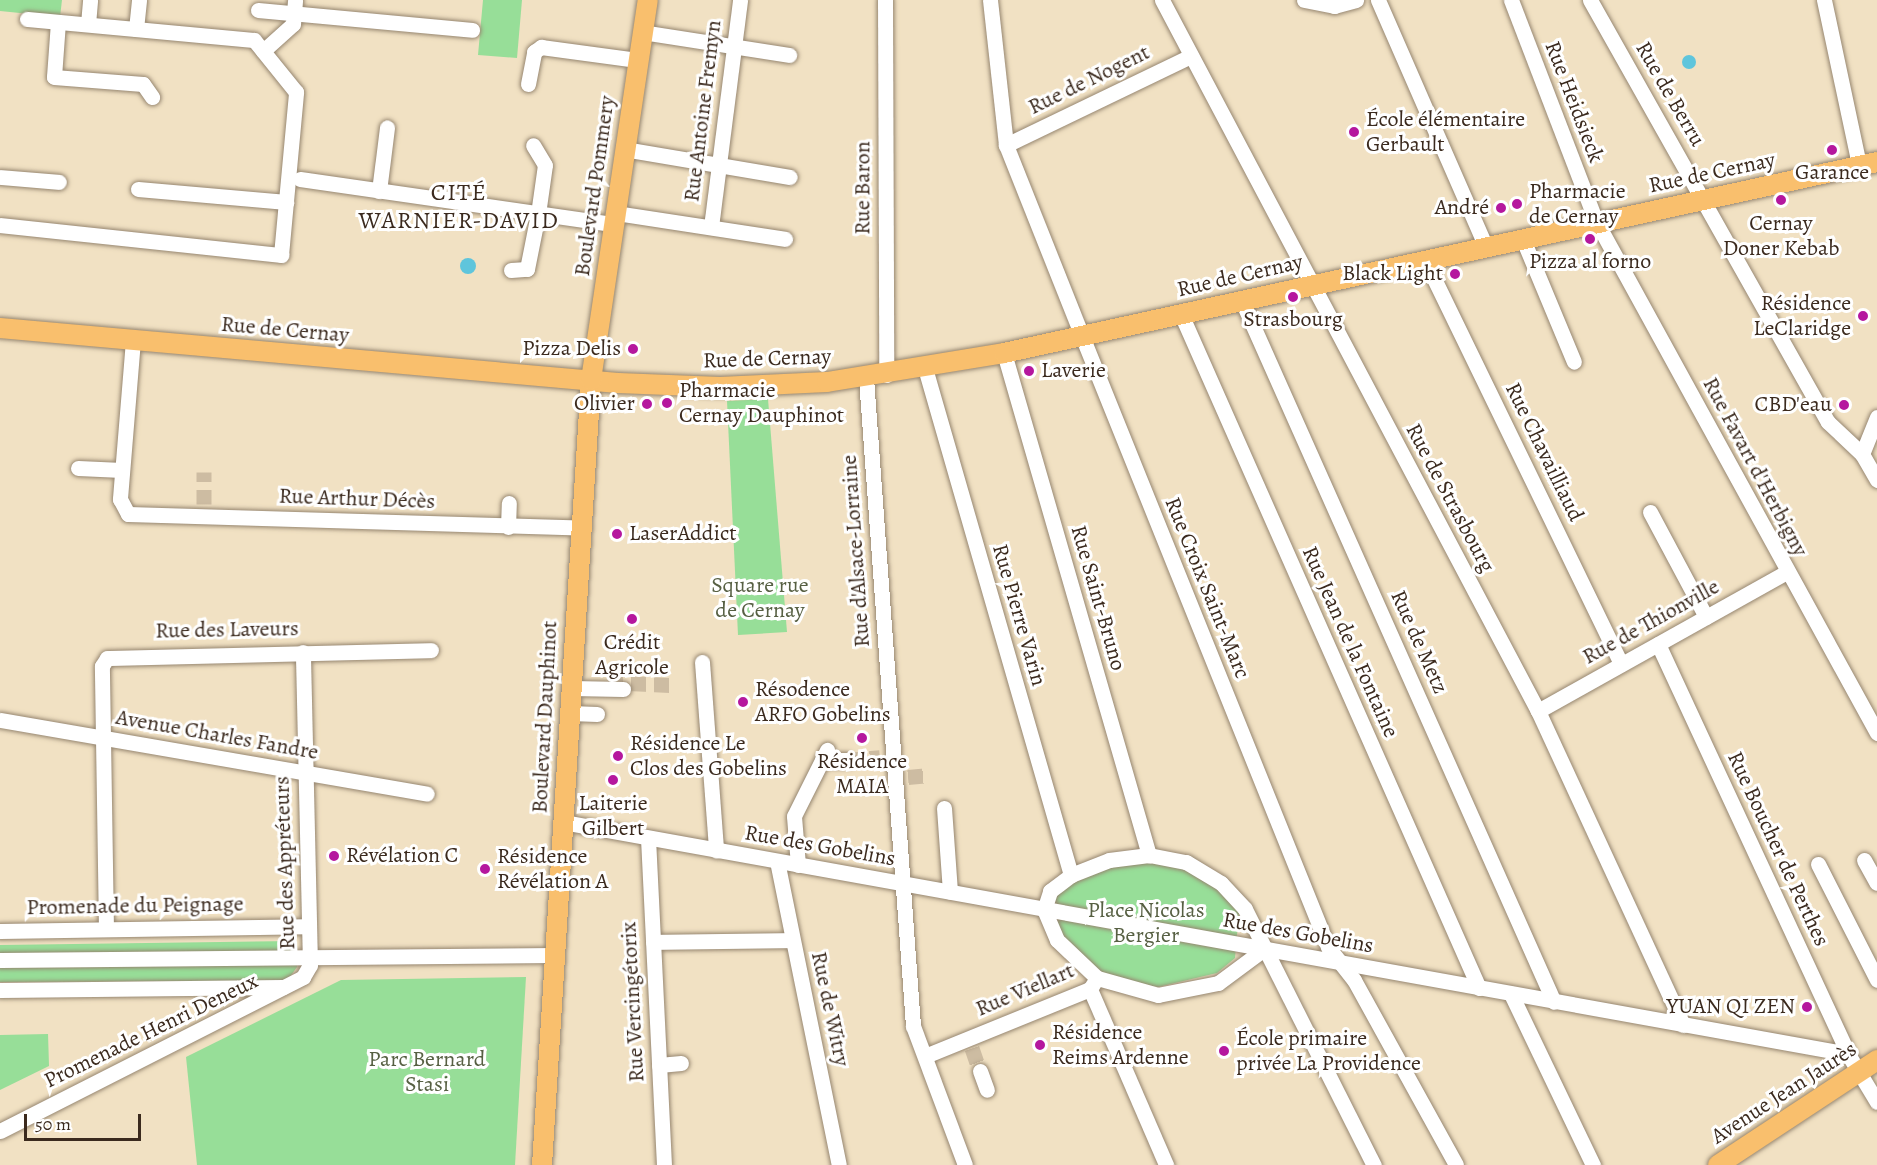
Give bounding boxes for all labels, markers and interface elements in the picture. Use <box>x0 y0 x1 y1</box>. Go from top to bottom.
street label: Rue Antoine Fremyn <box>679 19 727 203</box>
street label: Rue Heidsieck <box>1539 37 1609 167</box>
street label: Rue de Berru <box>1629 37 1711 151</box>
street label: Rue de Nogent <box>1024 39 1154 121</box>
street label: Boulevard Pommery <box>569 94 621 278</box>
place label: École élémentaire Gerbault <box>1366 106 1525 158</box>
marker: École élémentaire Gerbault <box>1347 125 1361 139</box>
street label: Rue Baron <box>850 141 876 235</box>
marker: Garance <box>1825 143 1839 157</box>
street label: Rue de Cernay <box>1647 147 1777 199</box>
place label: Garance <box>1795 160 1869 186</box>
place label: Pharmacie de Cernay <box>1529 178 1625 230</box>
district label: CITÉ WARNIER-DAVID <box>359 179 559 235</box>
marker: Cernay Doner Kebab <box>1774 193 1788 207</box>
place label: André <box>1435 195 1489 221</box>
marker: Pharmacie de Cernay <box>1510 197 1524 211</box>
marker: André <box>1494 201 1508 215</box>
place label: Cernay Doner Kebab <box>1723 210 1839 262</box>
marker: Pizza al forno <box>1583 232 1597 246</box>
street label: Rue de Cernay <box>1175 249 1305 303</box>
place label: Pizza al forno <box>1529 249 1651 275</box>
place label: Black Light <box>1342 261 1443 287</box>
marker: Black Light <box>1448 267 1462 281</box>
marker: Strasbourg <box>1286 290 1300 304</box>
place label: Résidence LeClaridge <box>1753 290 1851 342</box>
place label: Strasbourg <box>1243 307 1343 333</box>
marker: Résidence LeClaridge <box>1856 309 1870 323</box>
street label: Rue de Cernay <box>220 311 350 349</box>
place label: Pizza Delis <box>522 336 621 362</box>
marker: Pizza Delis <box>626 342 640 356</box>
street label: Rue de Cernay <box>702 344 832 374</box>
place label: Laverie <box>1041 358 1106 384</box>
marker: Laverie <box>1022 364 1036 378</box>
street label: Rue Favart d'Herbigny <box>1697 373 1813 561</box>
place label: Pharmacie Cernay Dauphinot <box>679 377 844 428</box>
street label: Rue Chavailliaud <box>1499 378 1589 526</box>
place label: Olivier <box>574 391 635 417</box>
place label: CBD'eau <box>1754 392 1832 418</box>
marker: Pharmacie Cernay Dauphinot <box>660 396 674 410</box>
marker: Olivier <box>640 397 654 411</box>
marker: CBD'eau <box>1837 398 1851 412</box>
street label: Rue de Strasbourg <box>1400 419 1500 577</box>
street label: Rue d'Alsace-Lorraine <box>836 454 876 648</box>
street label: Rue Arthur Décès <box>278 483 436 515</box>
street label: Rue Croix Saint-Marc <box>1159 493 1255 683</box>
place label: LaserAddict <box>629 521 736 547</box>
street label: Rue Saint-Bruno <box>1065 522 1131 674</box>
marker: LaserAddict <box>610 527 624 541</box>
street label: Rue Pierre Varin <box>986 541 1052 689</box>
street label: Rue Jean de la Fontaine <box>1296 542 1404 742</box>
park label: Square rue de Cernay <box>711 572 809 624</box>
street label: Rue de Thionville <box>1578 574 1724 670</box>
street label: Rue de Metz <box>1384 586 1454 698</box>
marker: Crédit Agricole <box>625 612 639 626</box>
street label: Rue des Laveurs <box>155 616 299 644</box>
street label: Boulevard Dauphinot <box>527 620 563 814</box>
place label: Crédit Agricole <box>595 629 669 680</box>
place label: Résodence ARFO Gobelins <box>755 676 891 728</box>
marker: Résodence ARFO Gobelins <box>736 695 750 709</box>
street label: Avenue Charles Fandre <box>114 704 320 766</box>
place label: Résidence Le Clos des Gobelins <box>630 730 787 782</box>
marker: Résidence MAIA <box>855 731 869 745</box>
place label: Résidence MAIA <box>817 748 907 800</box>
street label: Rue Boucher de Perthes <box>1721 748 1835 950</box>
marker: Résidence Le Clos des Gobelins <box>611 749 625 763</box>
marker: Laiterie Gilbert <box>606 773 620 787</box>
street label: Rue des Appréteurs <box>269 776 301 950</box>
place label: Laiterie Gilbert <box>578 790 648 842</box>
street label: Rue des Gobelins <box>743 820 897 872</box>
place label: Révélation C <box>346 843 458 869</box>
place label: Résidence Révélation A <box>497 843 608 894</box>
marker: Révélation C <box>327 849 341 863</box>
marker: Résidence Révélation A <box>478 862 492 876</box>
street label: Promenade du Peignage <box>26 891 244 921</box>
park label: Place Nicolas Bergier <box>1087 897 1205 948</box>
street label: Rue des Gobelins <box>1221 907 1375 959</box>
street label: Rue Vercingétorix <box>616 921 650 1083</box>
street label: Rue de Witry <box>805 949 855 1069</box>
street label: Rue Viellart <box>972 957 1078 1023</box>
street label: Promenade Henri Deneux <box>40 968 262 1094</box>
place label: YUAN QI ZEN <box>1666 994 1795 1020</box>
marker: YUAN QI ZEN <box>1800 1000 1814 1014</box>
place label: Résidence Reims Ardenne <box>1052 1019 1189 1070</box>
place label: École primaire privée La Providence <box>1236 1025 1421 1076</box>
street label: Avenue Jean Jaurès <box>1706 1036 1862 1150</box>
marker: Résidence Reims Ardenne <box>1033 1038 1047 1052</box>
marker: École primaire privée La Providence <box>1217 1044 1231 1058</box>
park label: Parc Bernard Stasi <box>368 1046 486 1098</box>
scale bar <box>27 1102 144 1140</box>
text: 50 m <box>35 1112 71 1136</box>

